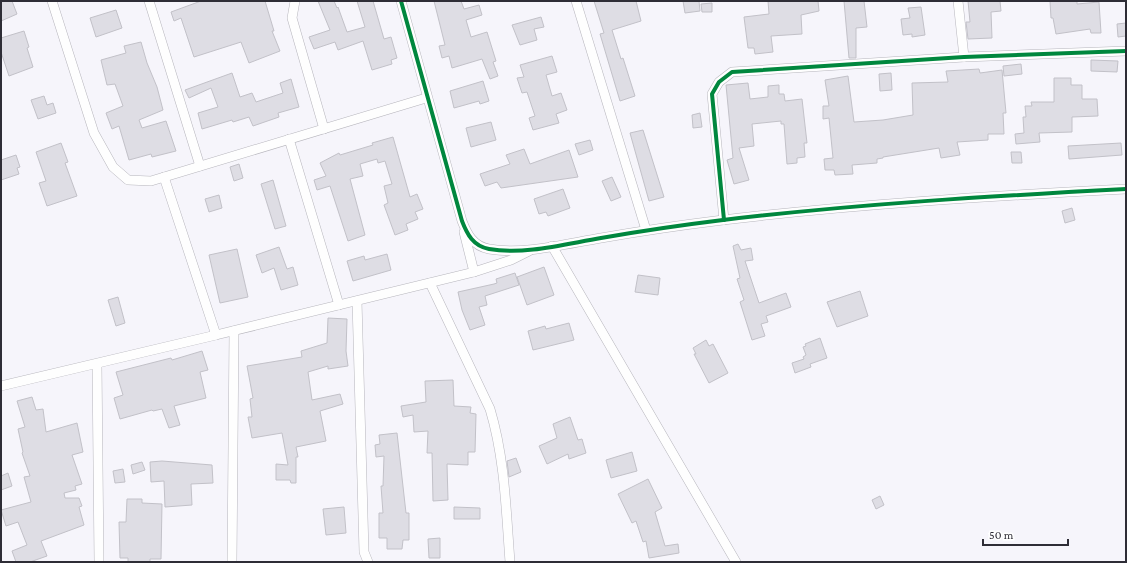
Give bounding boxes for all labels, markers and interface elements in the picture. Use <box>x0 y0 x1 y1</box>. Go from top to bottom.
scale bar <box>983 521 1068 547</box>
text: 50 m <box>989 528 1014 542</box>

